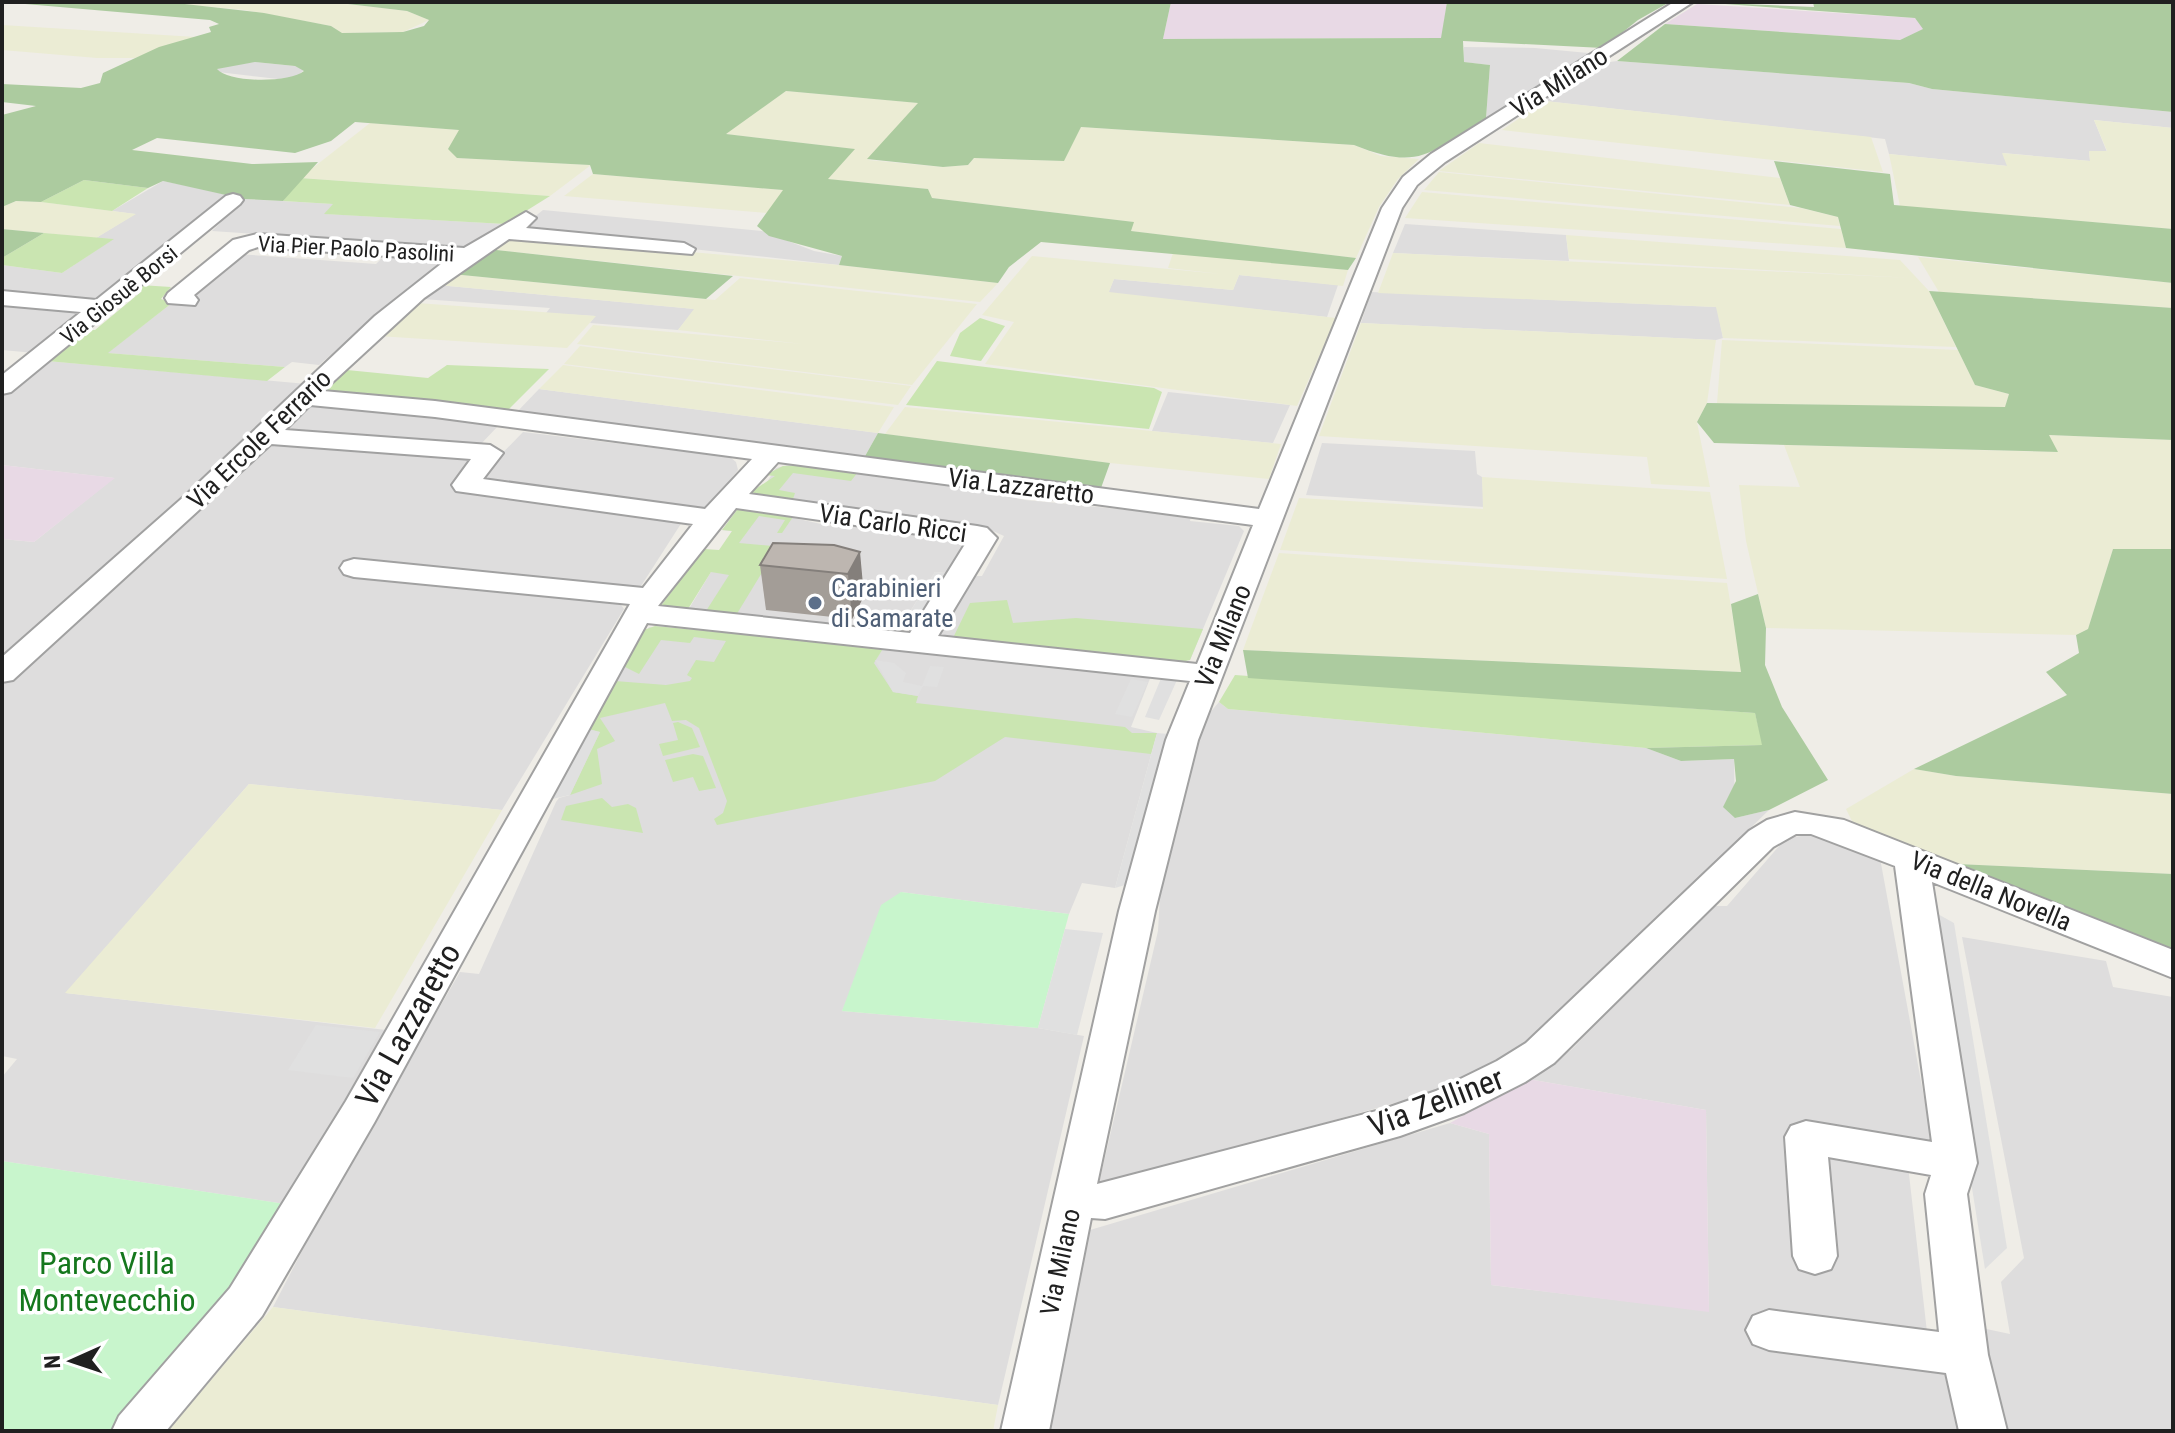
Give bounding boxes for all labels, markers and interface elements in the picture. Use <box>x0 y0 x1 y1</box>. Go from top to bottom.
street label: Via Milano <box>1505 40 1613 124</box>
street label: Via Pier Paolo Pasolini <box>257 231 455 267</box>
street label: Via Giosuè Borsi <box>56 240 182 350</box>
street label: Via Ercole Ferrario <box>181 363 337 515</box>
street label: Via Lazzaretto <box>946 462 1096 510</box>
street label: Via Carlo Ricci <box>817 498 969 548</box>
place label: Carabinieri di Samarate <box>831 573 954 633</box>
street label: Via Milano <box>1189 580 1257 692</box>
marker: Carabinieri di Samarate <box>806 594 824 612</box>
street label: Via della Novella <box>1906 845 2076 937</box>
street label: Via Lazzaretto <box>347 937 469 1113</box>
street label: Via Zelliner <box>1363 1059 1509 1145</box>
street label: Via Milano <box>1034 1206 1086 1318</box>
park label: Parco Villa Montevecchio <box>19 1244 195 1319</box>
north arrow <box>32 1321 112 1401</box>
text: N <box>40 1355 65 1369</box>

